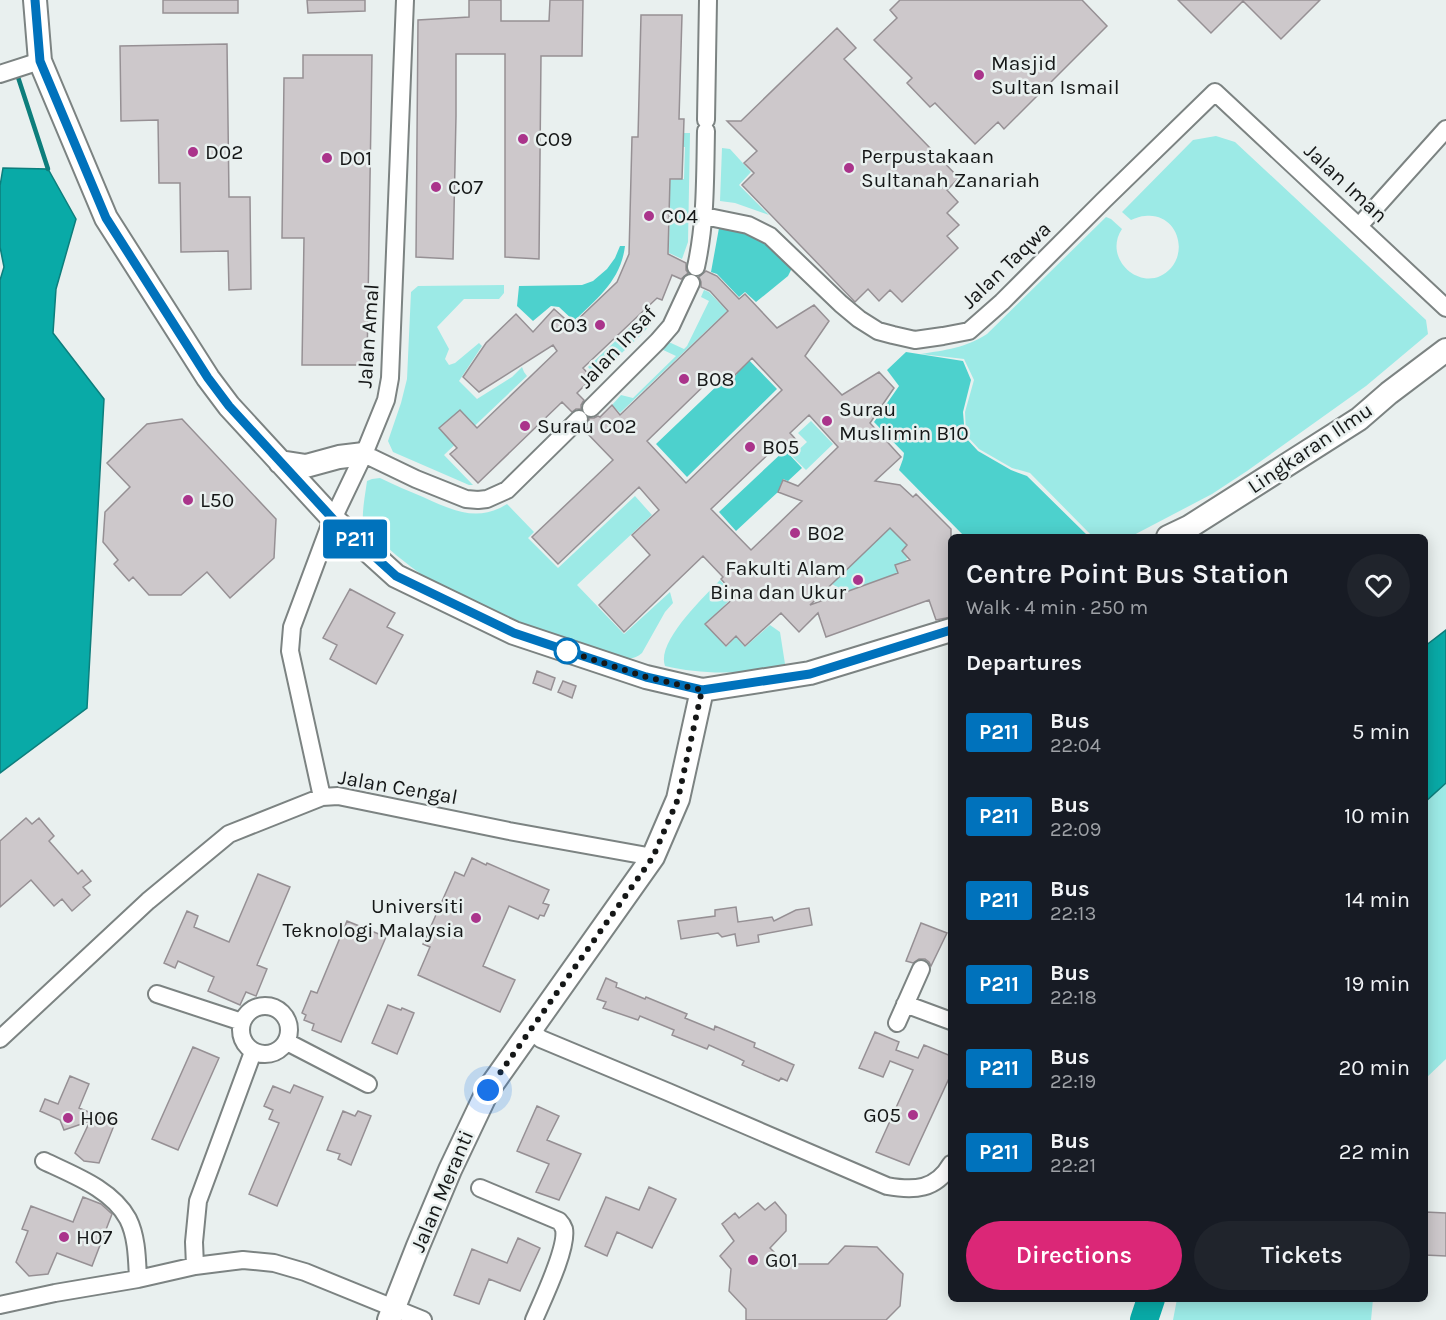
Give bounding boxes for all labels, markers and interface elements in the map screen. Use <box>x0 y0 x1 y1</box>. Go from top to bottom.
place label: Masjid Sultan Ismail <box>991 51 1120 99</box>
marker: Masjid Sultan Ismail <box>972 68 986 82</box>
place label: C09 <box>535 127 573 151</box>
marker: C09 <box>516 132 530 146</box>
street label: Jalan Iman <box>1299 138 1393 228</box>
place label: D02 <box>205 140 244 164</box>
place label: Perpustakaan Sultanah Zanariah <box>861 144 1040 192</box>
marker: D02 <box>186 145 200 159</box>
place label: D01 <box>339 146 372 170</box>
marker: D01 <box>320 151 334 165</box>
marker: Perpustakaan Sultanah Zanariah <box>842 161 856 175</box>
place label: C07 <box>448 175 483 199</box>
marker: C07 <box>429 180 443 194</box>
place label: C04 <box>661 204 698 228</box>
marker: C04 <box>642 209 656 223</box>
street label: Jalan Taqwa <box>957 217 1055 313</box>
street label: Jalan Amal <box>352 283 384 389</box>
street label: Jalan Insaf <box>573 300 662 393</box>
place label: C03 <box>550 313 588 337</box>
marker: C03 <box>593 318 607 332</box>
place label: B08 <box>696 367 734 391</box>
marker: B08 <box>677 372 691 386</box>
place label: Surau Muslimin B10 <box>839 397 969 445</box>
street label: Lingkaran Ilmu <box>1243 398 1377 498</box>
place label: Surau C02 <box>537 414 637 438</box>
marker: Surau Muslimin B10 <box>820 414 834 428</box>
marker: Surau C02 <box>518 419 532 433</box>
place label: B05 <box>762 435 799 459</box>
marker: B05 <box>743 440 757 454</box>
place label: L50 <box>200 488 234 512</box>
marker: L50 <box>181 493 195 507</box>
line badge: P211 <box>313 520 397 558</box>
place label: B02 <box>807 521 845 545</box>
marker: B02 <box>788 526 802 540</box>
text: P211 <box>335 527 375 551</box>
button: heart <box>1347 554 1410 617</box>
place label: Fakulti Alam Bina dan Ukur <box>710 556 846 604</box>
text: Centre Point Bus Station <box>966 557 1289 590</box>
marker: Fakulti Alam Bina dan Ukur <box>851 573 865 587</box>
text: Walk · 4 min · 250 m <box>966 596 1148 619</box>
unlabelled marker <box>554 638 580 664</box>
text: Departures <box>966 650 1082 676</box>
text: Bus <box>1050 708 1090 734</box>
text: 5 min <box>1352 719 1410 745</box>
text: P211 <box>979 720 1019 744</box>
text: 22:04 <box>1050 734 1101 757</box>
street label: Jalan Cengal <box>336 765 460 809</box>
text: Bus <box>1050 792 1090 818</box>
text: 10 min <box>1344 803 1410 829</box>
text: P211 <box>979 804 1019 828</box>
text: 22:09 <box>1050 818 1101 841</box>
text: Bus <box>1050 876 1090 902</box>
text: 14 min <box>1345 887 1410 913</box>
text: P211 <box>979 888 1019 912</box>
place label: Universiti Teknologi Malaysia <box>282 894 464 942</box>
text: 22:13 <box>1050 902 1096 925</box>
marker: Universiti Teknologi Malaysia <box>469 911 483 925</box>
text: Bus <box>1050 960 1090 986</box>
text: 19 min <box>1344 971 1410 997</box>
text: P211 <box>979 972 1019 996</box>
text: 22:18 <box>1050 986 1097 1009</box>
text: Bus <box>1050 1044 1090 1070</box>
text: 20 min <box>1339 1055 1410 1081</box>
text: P211 <box>979 1056 1019 1080</box>
text: 22:19 <box>1050 1070 1096 1093</box>
your location <box>473 1075 503 1105</box>
place label: G05 <box>863 1103 901 1127</box>
place label: H06 <box>80 1106 119 1130</box>
marker: G05 <box>906 1108 920 1122</box>
marker: H06 <box>61 1111 75 1125</box>
street label: Jalan Meranti <box>406 1127 478 1255</box>
text: Bus <box>1050 1128 1090 1154</box>
text: 22 min <box>1339 1139 1410 1165</box>
text: P211 <box>979 1140 1019 1164</box>
text: 22:21 <box>1050 1154 1096 1177</box>
button: Directions <box>966 1221 1182 1290</box>
button: Tickets <box>1194 1221 1410 1290</box>
place label: H07 <box>76 1225 113 1249</box>
marker: H07 <box>57 1230 71 1244</box>
place label: G01 <box>765 1248 798 1272</box>
marker: G01 <box>746 1253 760 1267</box>

